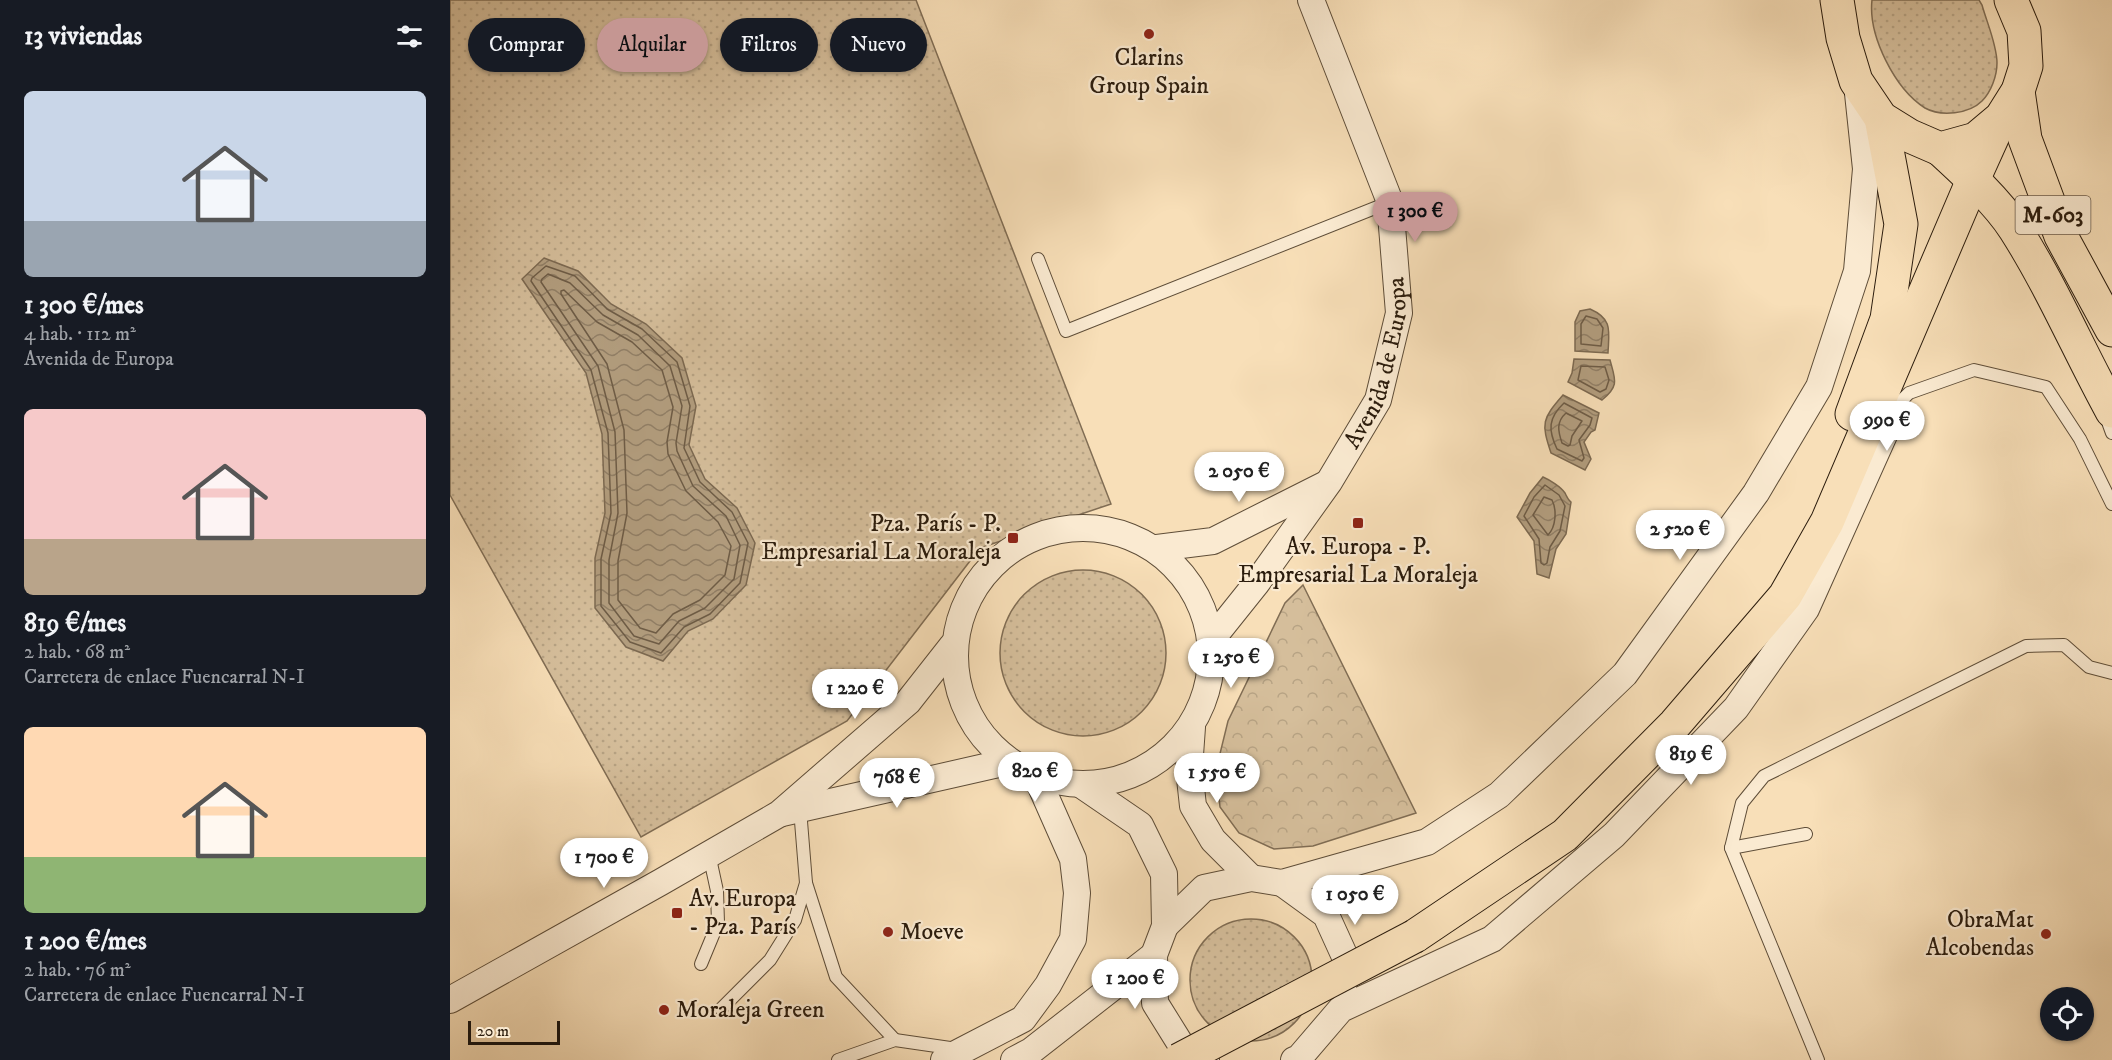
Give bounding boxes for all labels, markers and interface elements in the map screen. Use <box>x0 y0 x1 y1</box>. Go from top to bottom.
chip: Comprar <box>468 18 585 72</box>
chip: Alquilar <box>597 18 708 72</box>
chip: Filtros <box>720 18 818 72</box>
chip: Nuevo <box>830 18 927 72</box>
text: 13 viviendas <box>24 20 142 53</box>
icon: filters <box>393 20 426 53</box>
marker: Clarins Group Spain <box>1142 27 1156 41</box>
place label: Clarins Group Spain <box>1089 43 1209 101</box>
icon: home <box>171 130 279 238</box>
pin: 1 300 € <box>1360 192 1470 243</box>
road number: M-603 <box>2016 196 2090 234</box>
text: 1 300 € <box>1387 199 1443 224</box>
street label: Avenida de Europa <box>1337 275 1414 454</box>
text: 1 300 €/mes <box>24 289 144 322</box>
text: 4 hab. · 112 m² <box>24 322 136 347</box>
text: Avenida de Europa <box>24 347 174 372</box>
pin: 990 € <box>1845 401 1929 452</box>
text: 990 € <box>1864 408 1910 433</box>
icon: home <box>171 448 279 556</box>
pin: 2 050 € <box>1184 452 1294 503</box>
text: 2 050 € <box>1208 459 1270 484</box>
place label: Pza. París - P. Empresarial La Moraleja <box>761 509 1002 567</box>
pin: 2 520 € <box>1625 510 1735 561</box>
marker: Av. Europa - P. Empresarial La Moraleja <box>1351 516 1365 530</box>
text: 2 520 € <box>1650 517 1710 542</box>
marker: Pza. París - P. Empresarial La Moraleja <box>1006 531 1020 545</box>
place label: Av. Europa - P. Empresarial La Moraleja <box>1238 532 1479 590</box>
text: 819 €/mes <box>24 607 126 640</box>
pin: 1 250 € <box>1176 638 1286 689</box>
text: 2 hab. · 68 m² <box>24 640 130 665</box>
text: 1 250 € <box>1202 645 1260 670</box>
text: Carretera de enlace Fuencarral N-I <box>24 665 304 690</box>
pin: 1 220 € <box>800 669 910 720</box>
text: 1 220 € <box>826 676 884 701</box>
pin: 819 € <box>1649 735 1733 786</box>
text: 819 € <box>1669 742 1713 767</box>
pin: 820 € <box>993 752 1077 803</box>
pin: 1 550 € <box>1162 753 1272 804</box>
pin: 768 € <box>855 758 939 809</box>
text: 820 € <box>1012 759 1058 784</box>
text: 1 550 € <box>1188 760 1246 785</box>
text: 768 € <box>874 765 920 790</box>
icon: home <box>171 766 279 874</box>
pin: 1 700 € <box>549 838 659 889</box>
text: 1 700 € <box>574 845 634 870</box>
pin: 1 050 € <box>1300 875 1410 926</box>
text: 1 050 € <box>1325 882 1385 907</box>
place label: Av. Europa - Pza. París <box>689 884 797 942</box>
place label: ObraMat Alcobendas <box>1926 905 2034 963</box>
marker: Av. Europa - Pza. París <box>670 906 684 920</box>
place label: Moeve <box>900 917 964 947</box>
text: 1 200 €/mes <box>24 925 147 958</box>
marker: Moeve <box>881 925 895 939</box>
marker: ObraMat Alcobendas <box>2039 927 2053 941</box>
text: 2 hab. · 76 m² <box>24 958 131 983</box>
pin: 1 200 € <box>1080 959 1190 1010</box>
text: 1 200 € <box>1106 966 1164 991</box>
text: Carretera de enlace Fuencarral N-I <box>24 983 304 1008</box>
map controls <box>2040 987 2094 1041</box>
button: locate <box>2040 987 2094 1041</box>
place label: Moraleja Green <box>676 995 825 1025</box>
marker: Moraleja Green <box>657 1003 671 1017</box>
scale bar <box>468 1018 560 1046</box>
text: 20 m <box>477 1021 509 1041</box>

